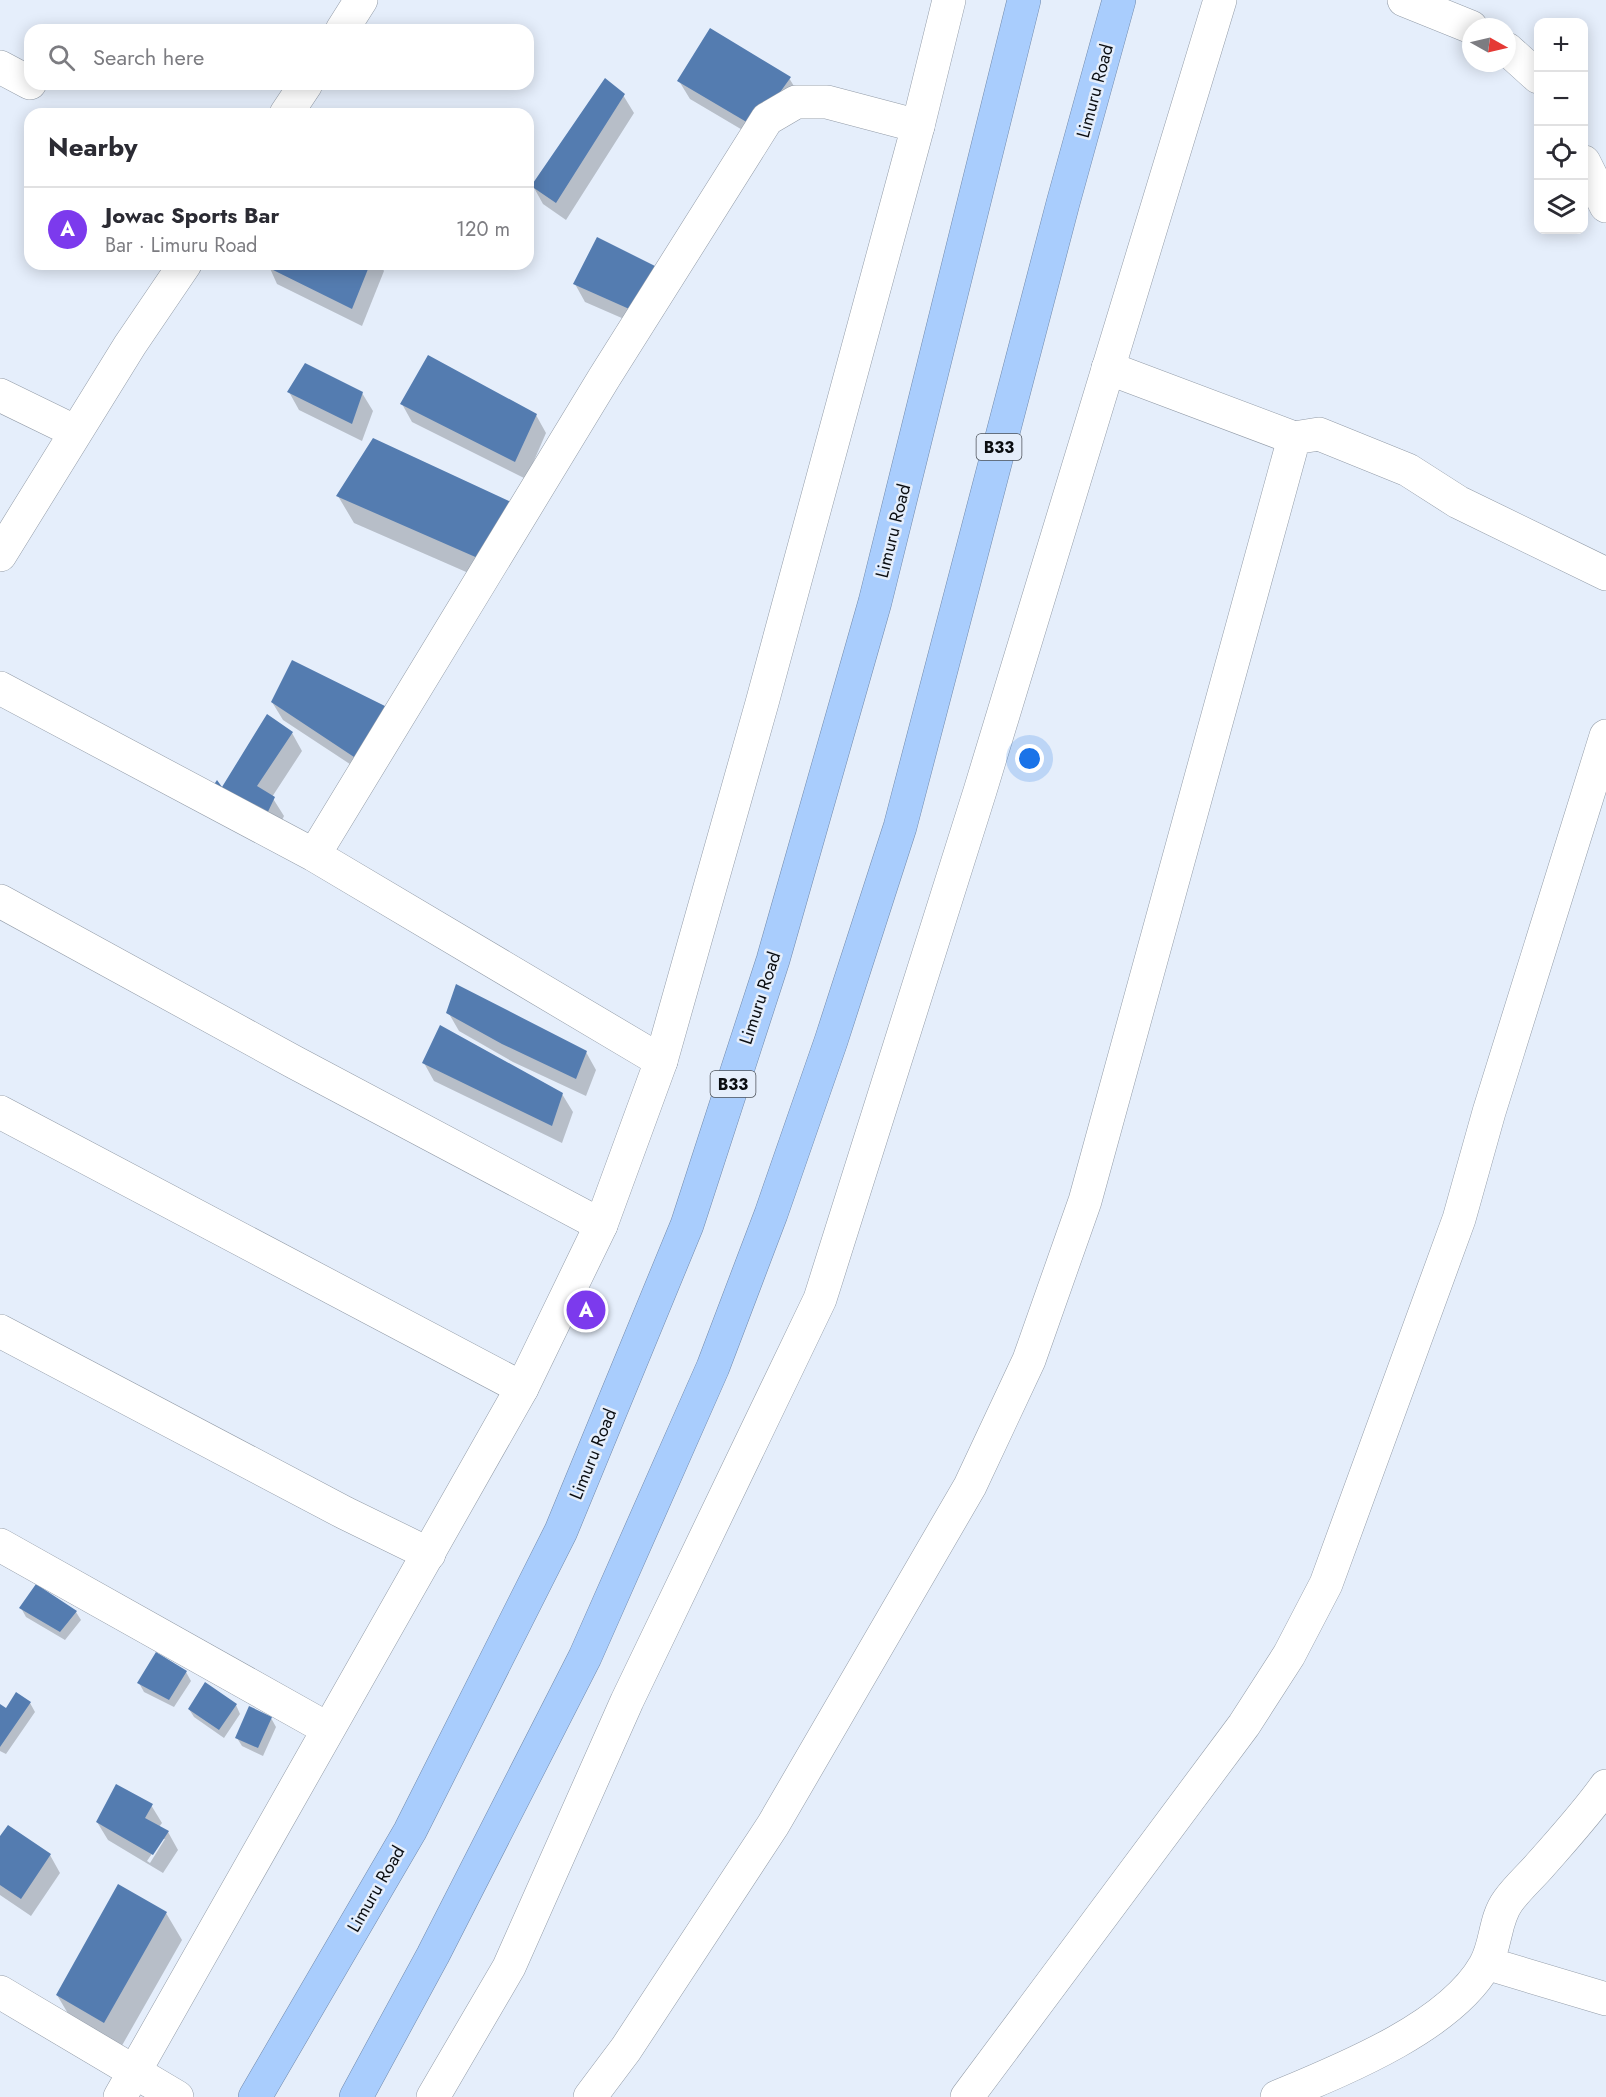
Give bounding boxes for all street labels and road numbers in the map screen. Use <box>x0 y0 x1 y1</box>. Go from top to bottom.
street label: Limuru Road <box>1070 41 1120 141</box>
road number: B33 <box>976 434 1022 460</box>
street label: Limuru Road <box>869 481 917 581</box>
street label: Limuru Road <box>733 948 787 1048</box>
road number: B33 <box>710 1071 756 1097</box>
street label: Limuru Road <box>563 1405 623 1503</box>
street label: Limuru Road <box>341 1841 411 1937</box>

